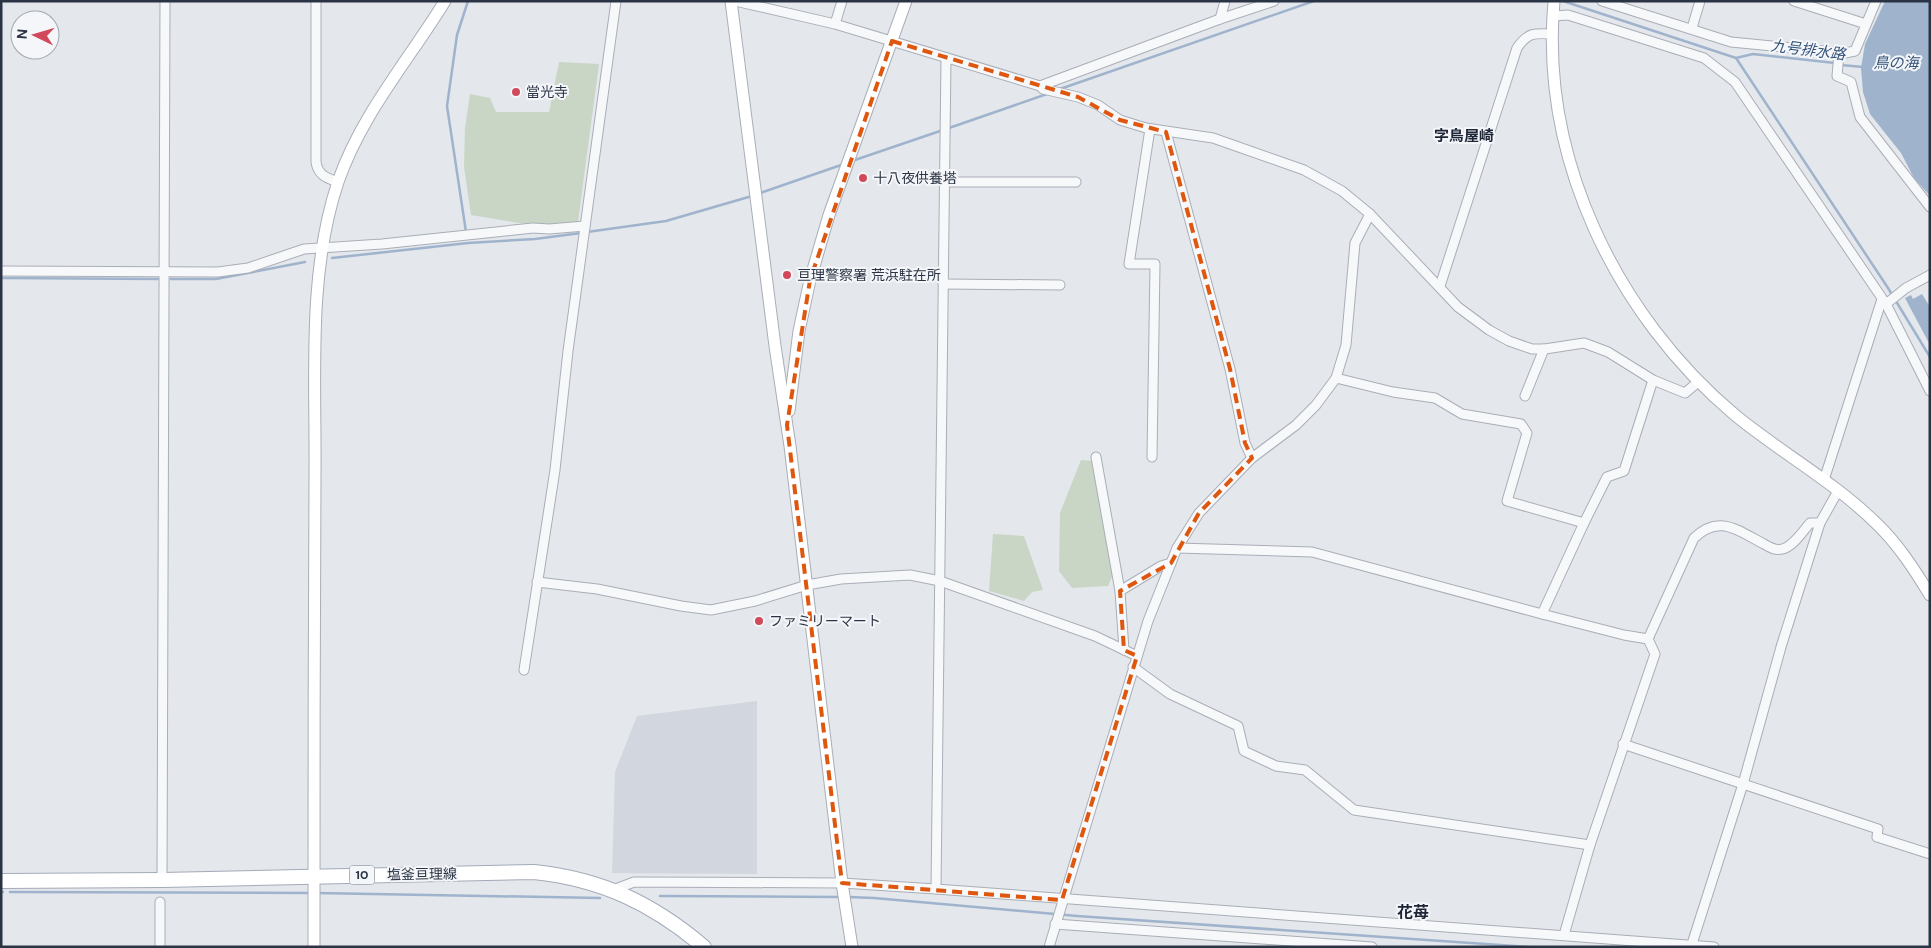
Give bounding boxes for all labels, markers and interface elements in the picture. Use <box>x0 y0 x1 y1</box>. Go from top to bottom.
north arrow <box>10 10 60 60</box>
text: N <box>13 28 31 40</box>
water label: 九号排水路 <box>1770 36 1848 65</box>
water label: 鳥の海 <box>1873 53 1920 73</box>
place label: 當光寺 <box>526 83 568 101</box>
marker: 當光寺 <box>510 86 522 98</box>
district label: 字鳥屋崎 <box>1434 126 1494 146</box>
place label: 十八夜供養塔 <box>873 169 957 187</box>
marker: 十八夜供養塔 <box>857 172 869 184</box>
place label: 亘理警察署 荒浜駐在所 <box>797 266 941 284</box>
marker: 亘理警察署 荒浜駐在所 <box>781 269 793 281</box>
place label: ファミリーマート <box>769 612 881 630</box>
marker: ファミリーマート <box>753 615 765 627</box>
street label: 塩釜亘理線 <box>387 864 457 884</box>
road number: 10 <box>350 866 374 884</box>
district label: 花苺 <box>1397 902 1429 923</box>

